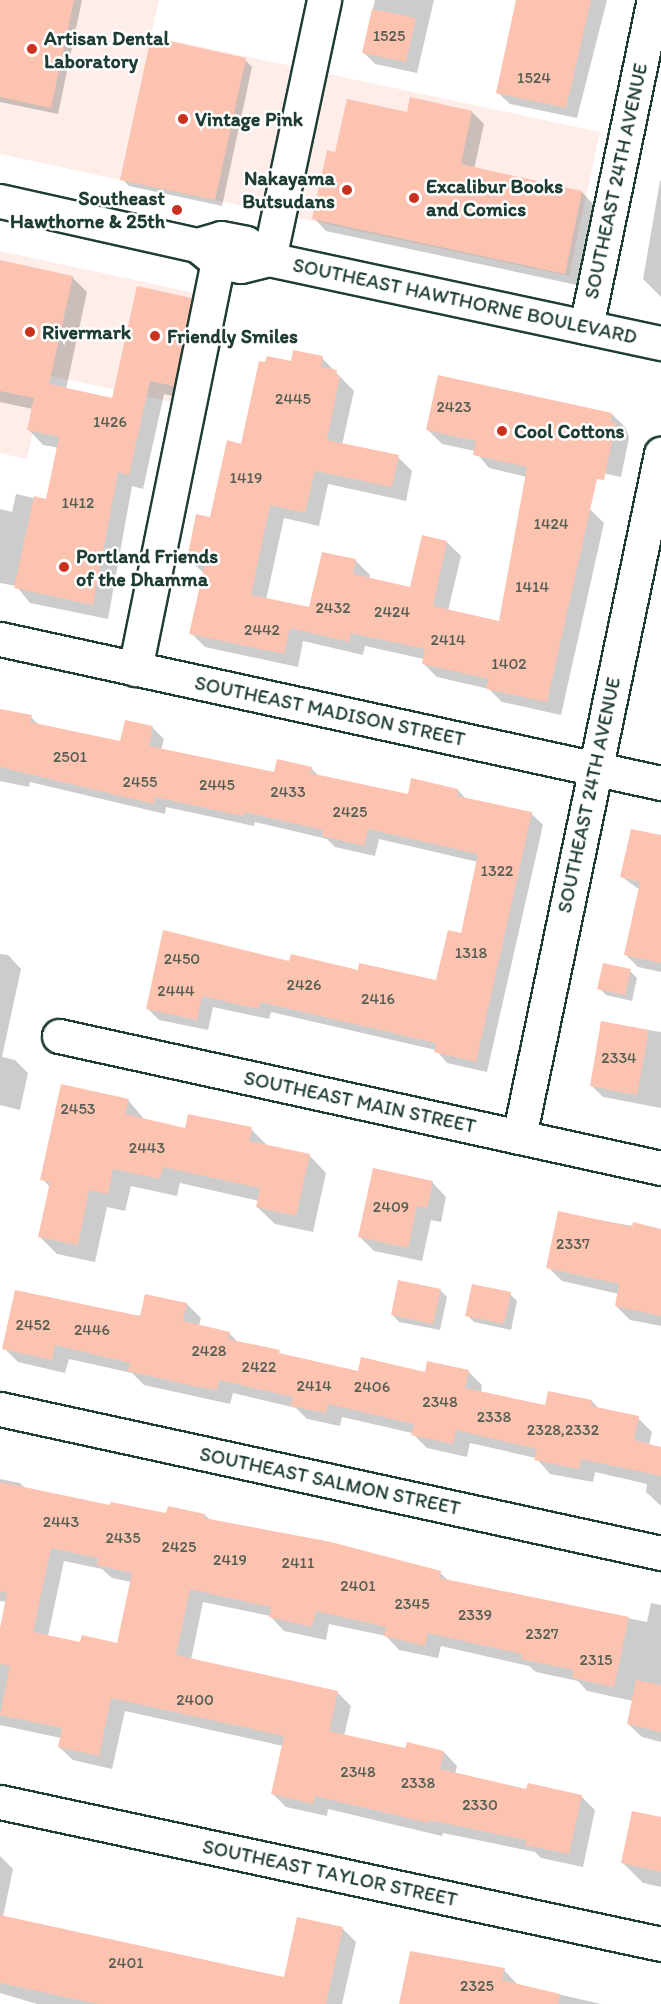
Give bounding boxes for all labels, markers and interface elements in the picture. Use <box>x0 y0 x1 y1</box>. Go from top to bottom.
place label: Artisan Dental Laboratory <box>44 26 169 73</box>
house number: 1525 <box>373 26 405 46</box>
marker: Artisan Dental Laboratory <box>25 42 39 56</box>
street label: SOUTHEAST 24TH AVENUE <box>579 61 653 301</box>
house number: 1524 <box>517 68 551 88</box>
place label: Vintage Pink <box>195 107 303 131</box>
marker: Vintage Pink <box>176 112 190 126</box>
place label: Nakayama Butsudans <box>242 166 335 213</box>
place label: Excalibur Books and Comics <box>426 174 563 221</box>
marker: Nakayama Butsudans <box>340 183 354 197</box>
place label: Southeast Hawthorne & 25th <box>10 186 165 233</box>
marker: Excalibur Books and Comics <box>407 191 421 205</box>
marker: Southeast Hawthorne & 25th <box>170 203 184 217</box>
street label: SOUTHEAST HAWTHORNE BOULEVARD <box>291 253 639 349</box>
place label: Rivermark <box>42 320 131 344</box>
place label: Friendly Smiles <box>167 324 298 348</box>
marker: Rivermark <box>23 325 37 339</box>
marker: Friendly Smiles <box>148 329 162 343</box>
house number: 2445 <box>275 389 311 409</box>
house number: 2423 <box>436 397 472 417</box>
house number: 1426 <box>93 412 127 432</box>
place label: Cool Cottons <box>514 419 625 443</box>
marker: Cool Cottons <box>495 424 509 438</box>
house number: 1419 <box>230 468 262 488</box>
house number: 1412 <box>62 493 94 513</box>
house number: 1424 <box>533 514 569 534</box>
place label: Portland Friends of the Dhamma <box>76 544 218 591</box>
marker: Portland Friends of the Dhamma <box>57 560 71 574</box>
house number: 1414 <box>515 577 549 597</box>
house number: 2432 <box>315 598 351 618</box>
house number: 2424 <box>374 602 410 622</box>
house number: 2442 <box>244 620 280 640</box>
house number: 2414 <box>430 630 466 650</box>
house number: 1402 <box>491 654 527 674</box>
street label: SOUTHEAST MADISON STREET <box>194 671 466 751</box>
street label: SOUTHEAST 24TH AVENUE <box>552 675 626 915</box>
house number: 2501 <box>53 747 87 767</box>
house number: 2455 <box>123 772 157 792</box>
house number: 2445 <box>199 775 235 795</box>
house number: 2433 <box>270 782 306 802</box>
house number: 2425 <box>333 802 367 822</box>
house number: 1322 <box>481 861 513 881</box>
house number: 1318 <box>455 943 487 963</box>
house number: 2450 <box>164 949 200 969</box>
house number: 2426 <box>287 975 321 995</box>
house number: 2444 <box>157 981 195 1001</box>
house number: 2416 <box>361 989 395 1009</box>
house number: 2334 <box>601 1048 637 1068</box>
street label: SOUTHEAST MAIN STREET <box>243 1066 477 1138</box>
house number: 2453 <box>60 1099 96 1119</box>
house number: 2443 <box>129 1138 165 1158</box>
house number: 2409 <box>373 1197 409 1217</box>
house number: 2337 <box>556 1234 590 1254</box>
house number: 2452 <box>16 1315 50 1335</box>
house number: 2446 <box>74 1320 110 1340</box>
house number: 2428 <box>191 1341 227 1361</box>
house number: 2422 <box>242 1357 276 1377</box>
house number: 2414 <box>296 1376 332 1396</box>
house number: 2406 <box>354 1377 390 1397</box>
house number: 2348 <box>422 1392 458 1412</box>
house number: 2338 <box>477 1407 511 1427</box>
house number: 2328,2332 <box>527 1420 599 1440</box>
street label: SOUTHEAST SALMON STREET <box>198 1442 462 1520</box>
house number: 2443 <box>43 1512 79 1532</box>
house number: 2435 <box>105 1528 141 1548</box>
house number: 2425 <box>162 1537 196 1557</box>
house number: 2419 <box>213 1550 247 1570</box>
house number: 2411 <box>282 1553 314 1573</box>
house number: 2401 <box>340 1576 376 1596</box>
house number: 2345 <box>394 1594 430 1614</box>
house number: 2339 <box>458 1605 492 1625</box>
house number: 2327 <box>525 1624 559 1644</box>
house number: 2315 <box>580 1650 612 1670</box>
house number: 2400 <box>176 1690 214 1710</box>
house number: 2348 <box>340 1762 376 1782</box>
house number: 2338 <box>401 1773 435 1793</box>
house number: 2330 <box>462 1795 498 1815</box>
street label: SOUTHEAST TAYLOR STREET <box>201 1834 459 1912</box>
house number: 2401 <box>108 1953 144 1973</box>
house number: 2325 <box>460 1976 494 1996</box>

